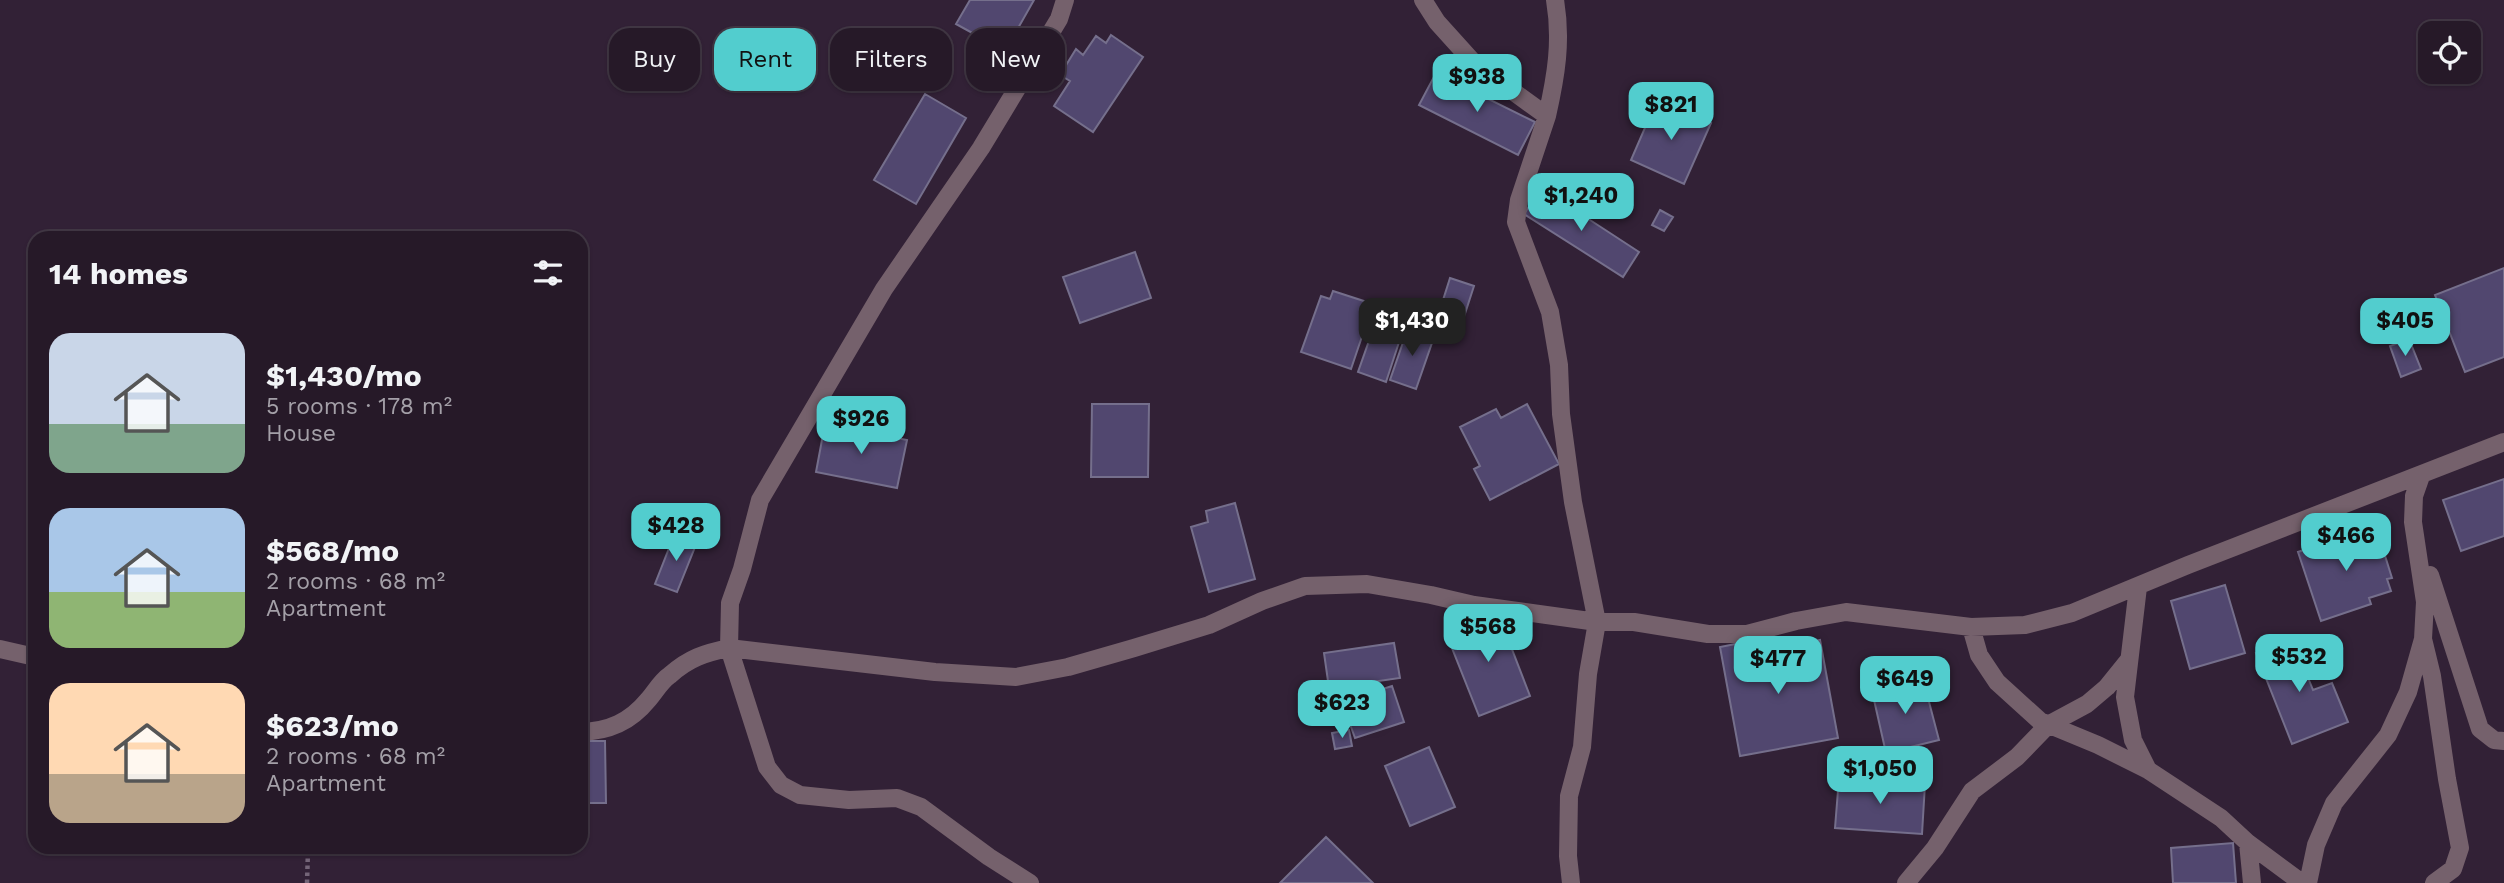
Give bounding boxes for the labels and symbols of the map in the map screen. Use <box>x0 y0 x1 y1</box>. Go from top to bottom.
pin: $938 <box>1436 54 1518 114</box>
pin: $821 <box>1630 82 1712 142</box>
pin: $1,240 <box>1524 174 1638 233</box>
pin: $1,430 <box>1355 298 1469 358</box>
pin: $405 <box>2364 298 2446 358</box>
pin: $926 <box>820 396 902 456</box>
pin: $428 <box>635 504 717 563</box>
pin: $466 <box>2305 514 2387 573</box>
pin: $568 <box>1447 604 1529 664</box>
pin: $532 <box>2258 634 2340 694</box>
pin: $477 <box>1737 636 1819 696</box>
pin: $649 <box>1864 656 1946 716</box>
pin: $623 <box>1301 680 1383 740</box>
pin: $1,050 <box>1823 746 1937 806</box>

